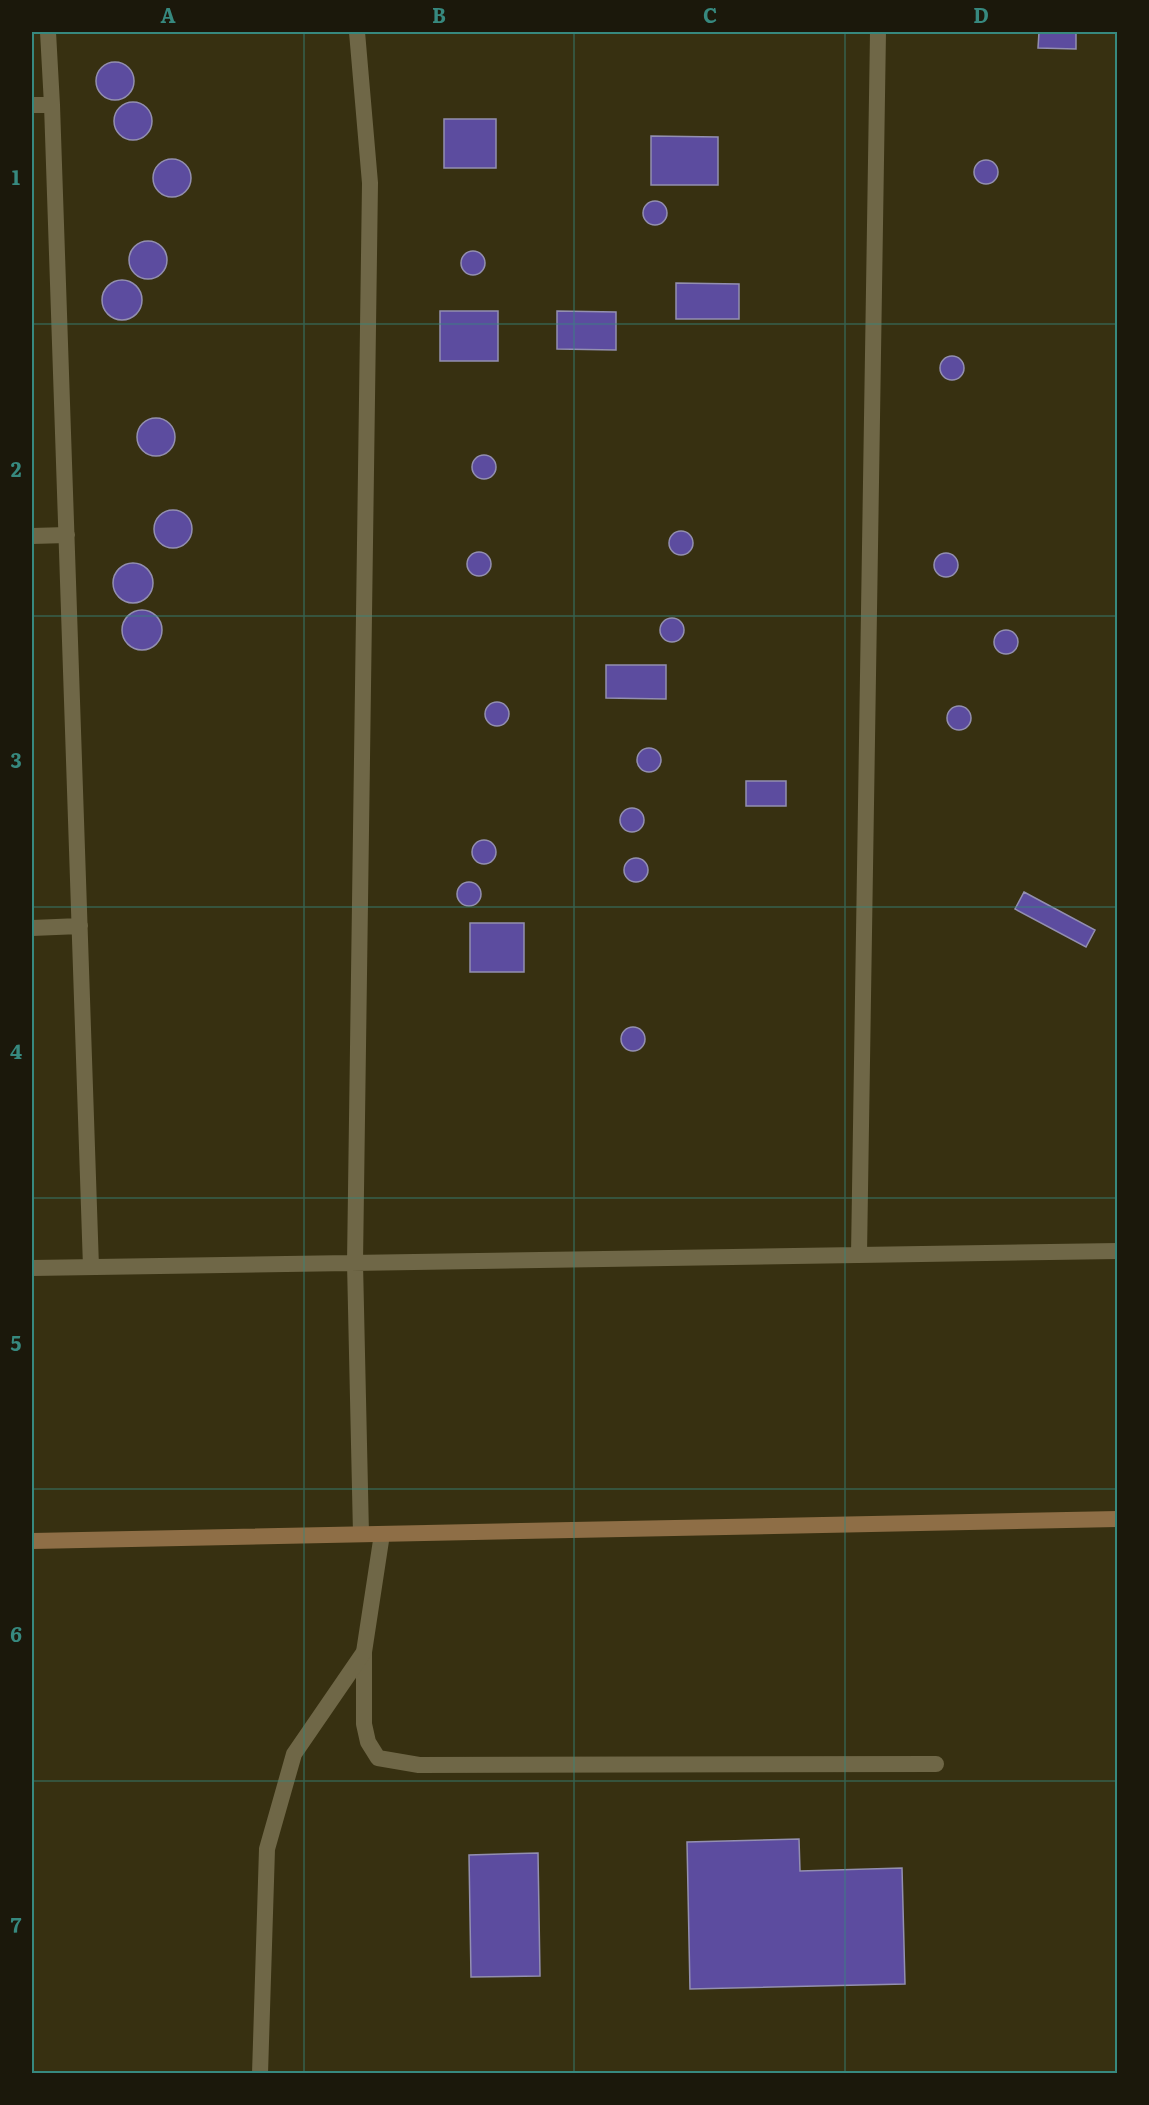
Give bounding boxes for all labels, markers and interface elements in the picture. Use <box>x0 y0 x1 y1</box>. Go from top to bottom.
text: A <box>160 0 176 29</box>
text: B <box>432 0 446 29</box>
text: C <box>703 0 717 29</box>
text: D <box>973 0 989 29</box>
text: 1 <box>12 161 20 191</box>
text: 2 <box>11 453 22 483</box>
text: 3 <box>10 744 22 774</box>
text: 4 <box>10 1035 22 1065</box>
text: 5 <box>11 1327 22 1357</box>
text: 6 <box>10 1618 22 1648</box>
text: 7 <box>11 1909 22 1939</box>

